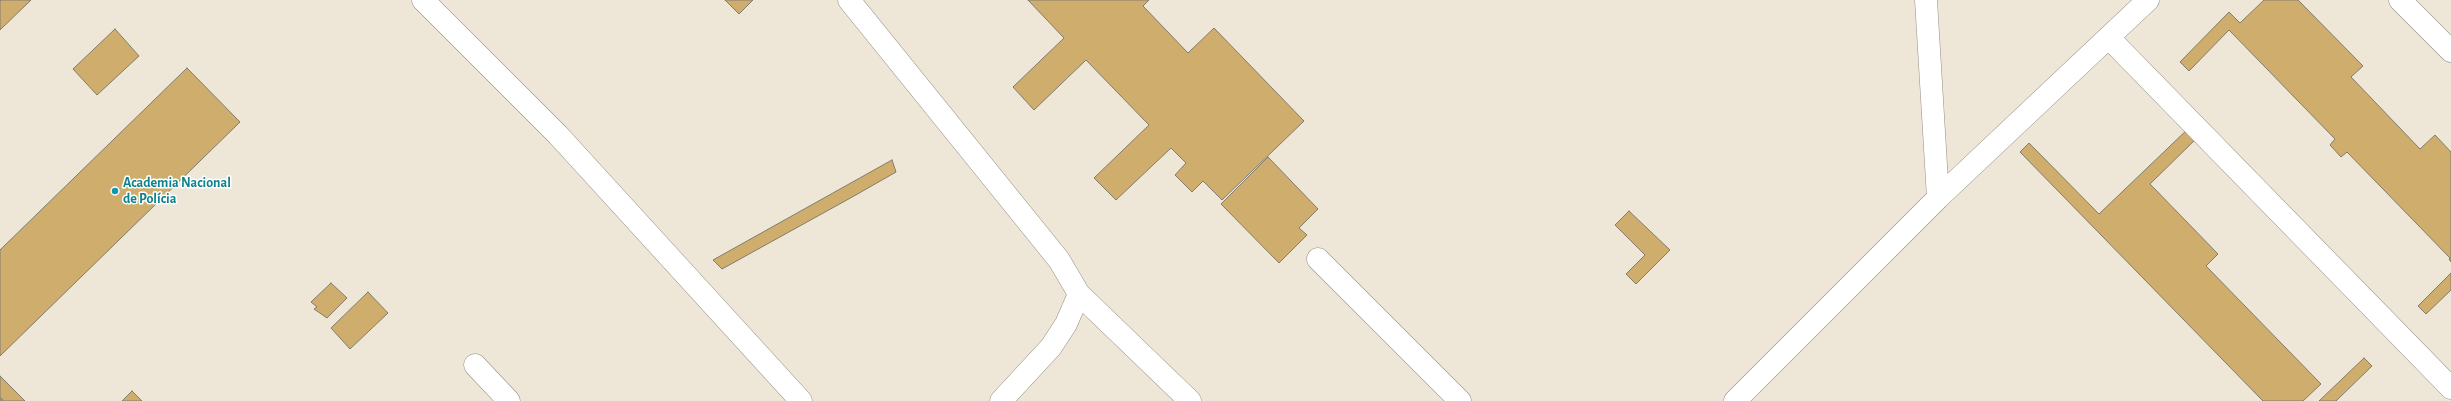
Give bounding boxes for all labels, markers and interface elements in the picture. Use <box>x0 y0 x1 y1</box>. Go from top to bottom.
place label: Academia Nacional de Polícia <box>123 175 231 208</box>
marker: Academia Nacional de Polícia <box>110 186 120 196</box>

